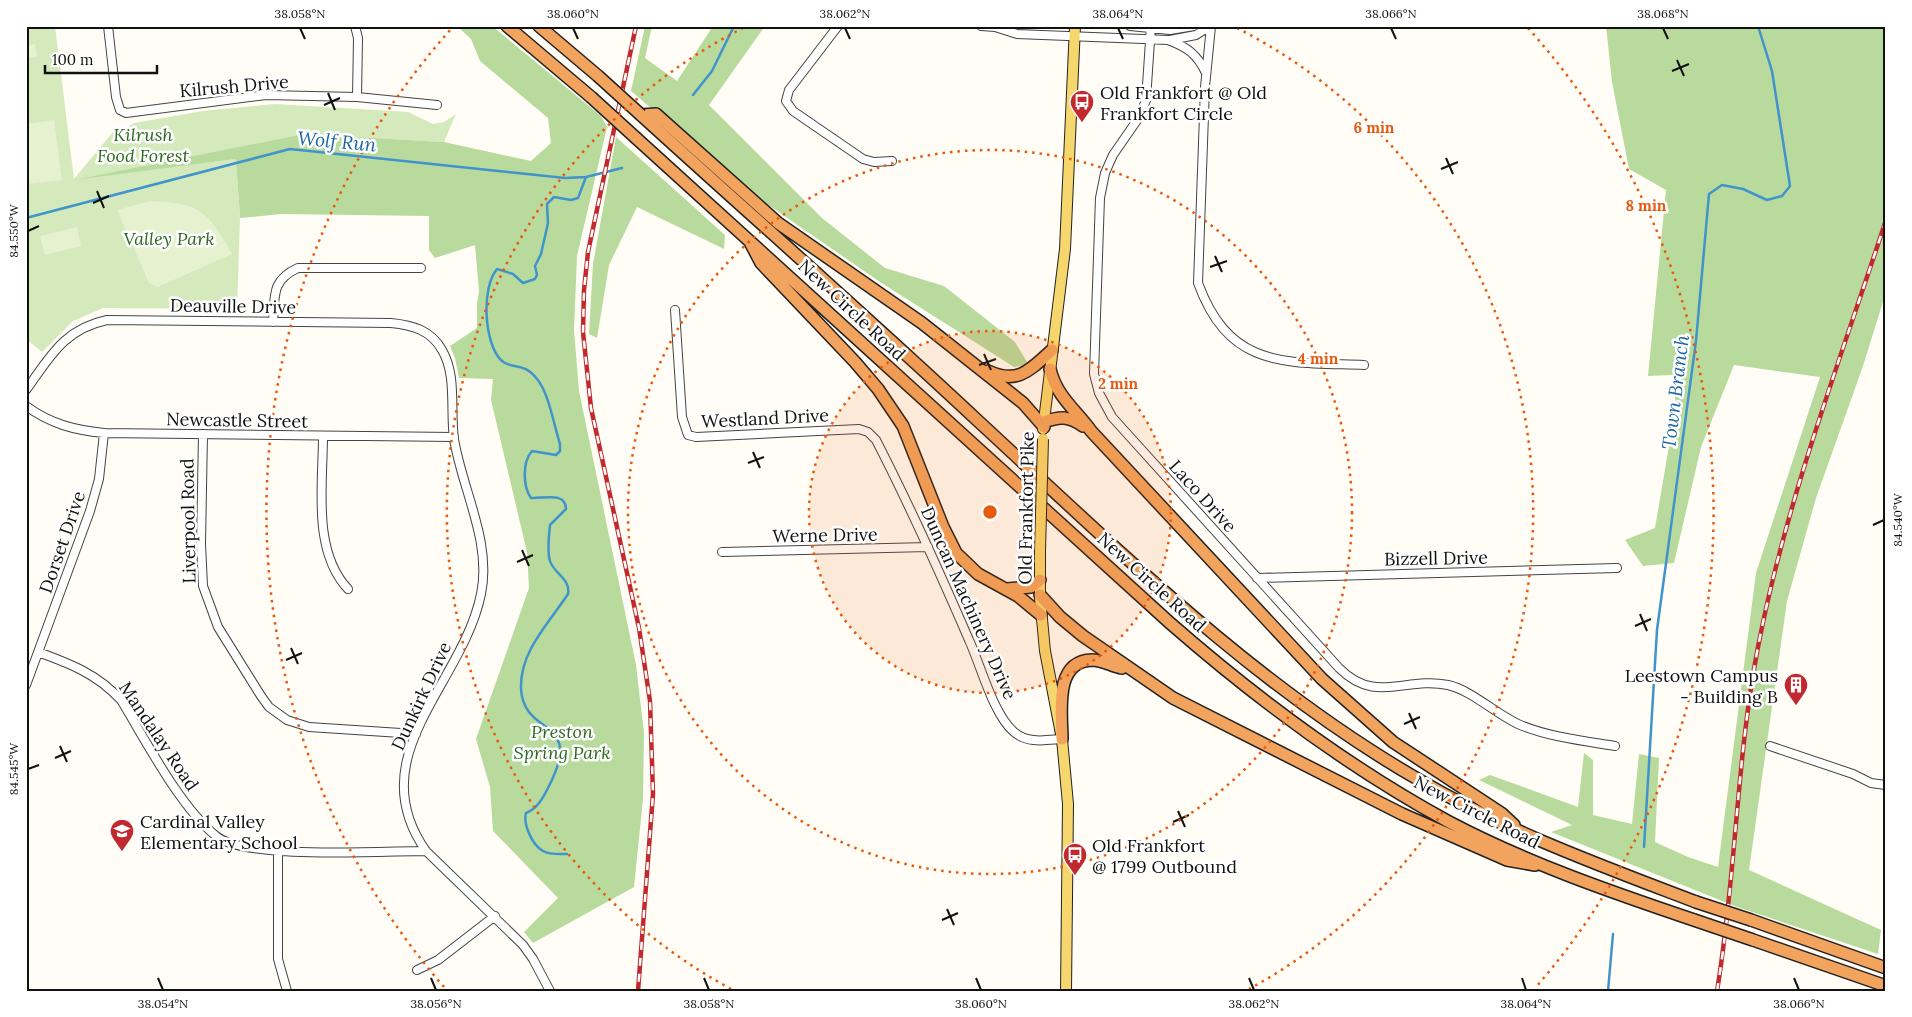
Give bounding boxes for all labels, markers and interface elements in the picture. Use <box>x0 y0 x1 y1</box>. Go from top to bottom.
text: 38.058°N <box>275 6 325 21</box>
text: 38.060°N <box>547 6 599 21</box>
text: 38.062°N <box>819 6 871 21</box>
text: 38.064°N <box>1093 6 1143 21</box>
text: 38.066°N <box>1365 6 1417 21</box>
text: 38.068°N <box>1637 6 1689 21</box>
scale bar <box>45 42 158 74</box>
text: 100 m <box>52 50 93 69</box>
street label: Kilrush Drive <box>178 70 290 102</box>
place label: Old Frankfort @ Old Frankfort Circle <box>1100 81 1267 125</box>
bus stop icon: Old Frankfort @ Old Frankfort Circle <box>1069 89 1095 123</box>
text: 6 min <box>1354 118 1395 137</box>
park label: Kilrush Food Forest <box>97 123 189 167</box>
water label: Wolf Run <box>297 126 378 156</box>
text: 8 min <box>1626 196 1667 215</box>
text: 84.550°W <box>6 203 21 258</box>
park label: Valley Park <box>123 227 215 250</box>
street label: New Circle Road <box>794 254 911 366</box>
street label: Deauville Drive <box>170 293 297 319</box>
water label: Town Branch <box>1656 333 1694 451</box>
text: 4 min <box>1298 349 1339 368</box>
text: 2 min <box>1098 374 1139 393</box>
street label: Westland Drive <box>701 403 830 433</box>
street label: Newcastle Street <box>166 407 308 433</box>
street label: Old Frankfort Pike <box>1013 431 1039 585</box>
street label: Laco Drive <box>1164 455 1242 537</box>
street label: Liverpool Road <box>175 458 201 584</box>
street label: Dorset Drive <box>34 488 90 596</box>
text: 84.540°W <box>1890 492 1905 547</box>
street label: Duncan Machinery Drive <box>916 503 1022 703</box>
centre of rings <box>981 503 999 521</box>
street label: Werne Drive <box>772 523 878 547</box>
street label: New Circle Road <box>1093 527 1211 637</box>
street label: Bizzell Drive <box>1384 546 1488 570</box>
street label: Dunkirk Drive <box>386 638 456 754</box>
place label: Leestown Campus - Building B <box>1625 664 1778 708</box>
building icon: Leestown Campus - Building B <box>1783 672 1809 706</box>
street label: Mandalay Road <box>114 677 204 795</box>
park label: Preston Spring Park <box>513 720 611 764</box>
text: 84.545°W <box>6 742 21 795</box>
street label: New Circle Road <box>1410 770 1544 854</box>
place label: Cardinal Valley Elementary School <box>140 810 298 854</box>
school or university icon: Cardinal Valley Elementary School <box>109 818 135 852</box>
place label: Old Frankfort @ 1799 Outbound <box>1092 834 1237 878</box>
bus stop icon: Old Frankfort @ 1799 Outbound <box>1062 842 1088 876</box>
text: 38.054°N <box>138 996 188 1011</box>
text: 38.056°N <box>410 996 462 1011</box>
text: 38.058°N <box>684 996 734 1011</box>
text: 38.060°N <box>955 996 1007 1011</box>
text: 38.062°N <box>1228 996 1280 1011</box>
text: 38.064°N <box>1501 996 1551 1011</box>
text: 38.066°N <box>1773 996 1825 1011</box>

